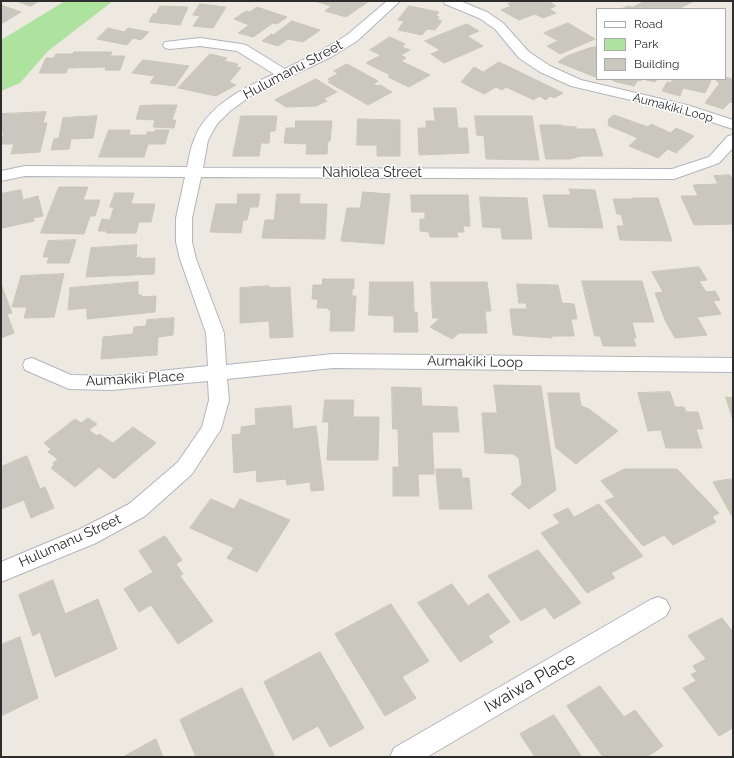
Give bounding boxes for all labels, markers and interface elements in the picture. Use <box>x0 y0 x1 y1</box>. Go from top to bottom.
legend <box>596 8 726 80</box>
text: Road <box>634 17 663 31</box>
street label: Hulumanu Street <box>240 37 346 103</box>
text: Park <box>634 37 659 51</box>
text: Building <box>634 57 680 71</box>
street label: Aumakiki Loop <box>631 90 715 126</box>
street label: Nahiolea Street <box>322 165 422 181</box>
street label: Aumakiki Loop <box>427 353 523 371</box>
street label: Aumakiki Place <box>85 368 185 390</box>
street label: Hulumanu Street <box>16 511 124 571</box>
street label: Iwaiwa Place <box>481 649 579 717</box>

